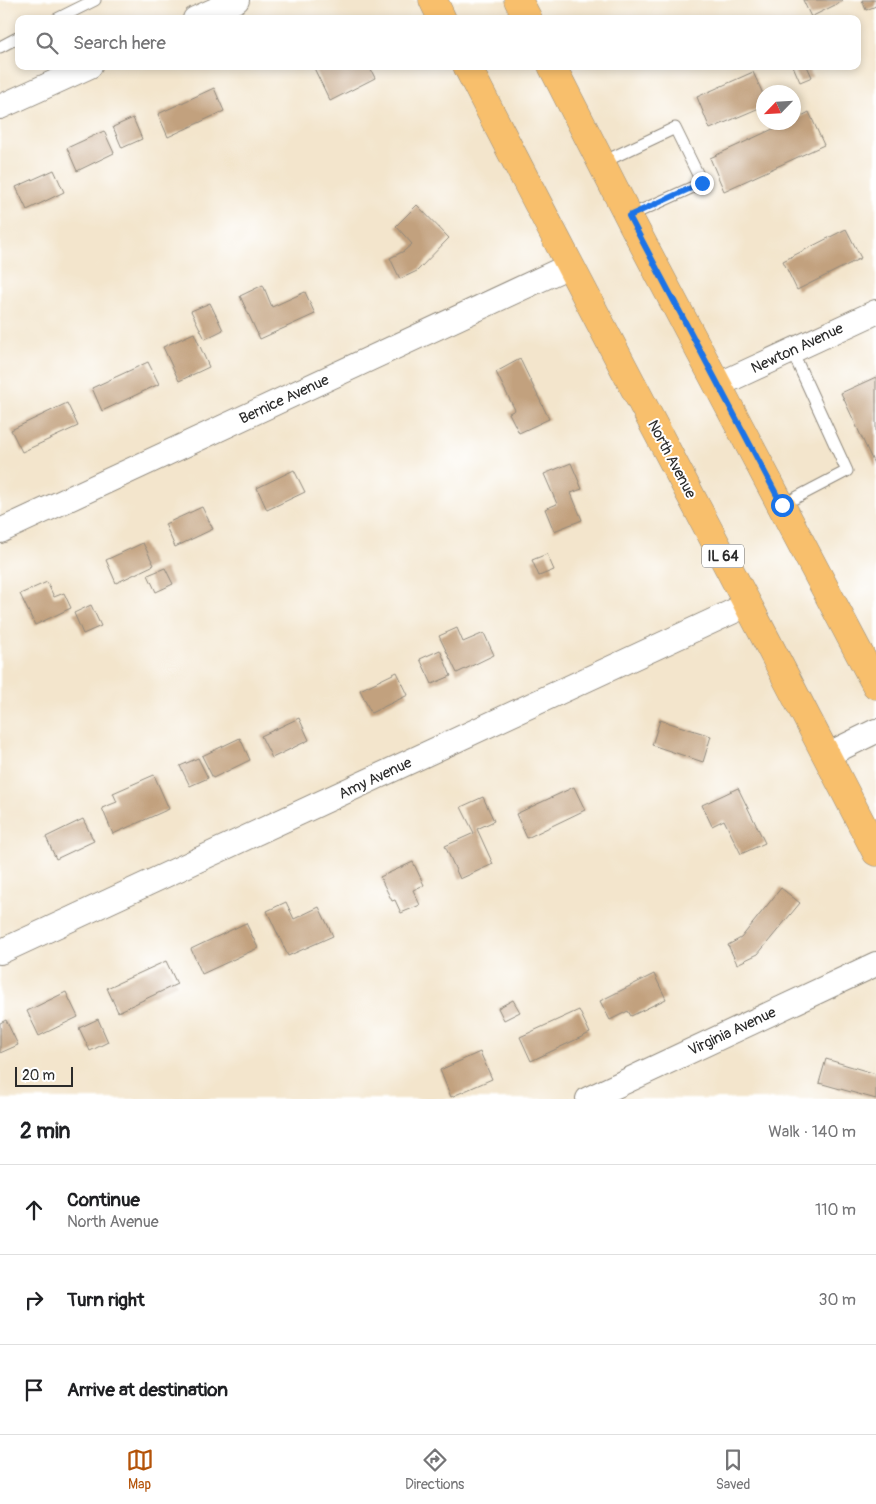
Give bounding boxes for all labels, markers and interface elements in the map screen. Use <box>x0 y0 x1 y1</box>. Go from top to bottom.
search box <box>15 15 861 70</box>
icon: search <box>33 29 61 57</box>
text: Search here <box>73 31 166 55</box>
north arrow <box>756 85 801 130</box>
route end <box>691 172 714 195</box>
street label: Newton Avenue <box>748 319 847 378</box>
street label: Bernice Avenue <box>236 370 333 429</box>
street label: North Avenue <box>643 417 700 502</box>
route start <box>771 494 794 517</box>
road number: IL 64 <box>702 544 744 568</box>
street label: Amy Avenue <box>336 753 415 804</box>
street label: Virginia Avenue <box>685 1003 780 1060</box>
scale bar <box>15 1064 72 1087</box>
text: 20 m <box>22 1067 55 1084</box>
text: 2 min <box>20 1118 70 1145</box>
text: Walk · 140 m <box>768 1122 856 1142</box>
text: Continue <box>67 1188 140 1212</box>
icon: ahead <box>20 1196 48 1224</box>
text: 110 m <box>815 1200 856 1220</box>
text: North Avenue <box>67 1212 159 1232</box>
icon: right <box>20 1286 48 1314</box>
text: Turn right <box>67 1288 145 1312</box>
text: 30 m <box>818 1290 856 1310</box>
icon: arrive <box>20 1376 48 1404</box>
text: Arrive at destination <box>67 1378 228 1402</box>
tab: Map <box>126 1446 154 1493</box>
tab: Directions <box>405 1446 464 1493</box>
tab: Saved <box>716 1446 750 1493</box>

